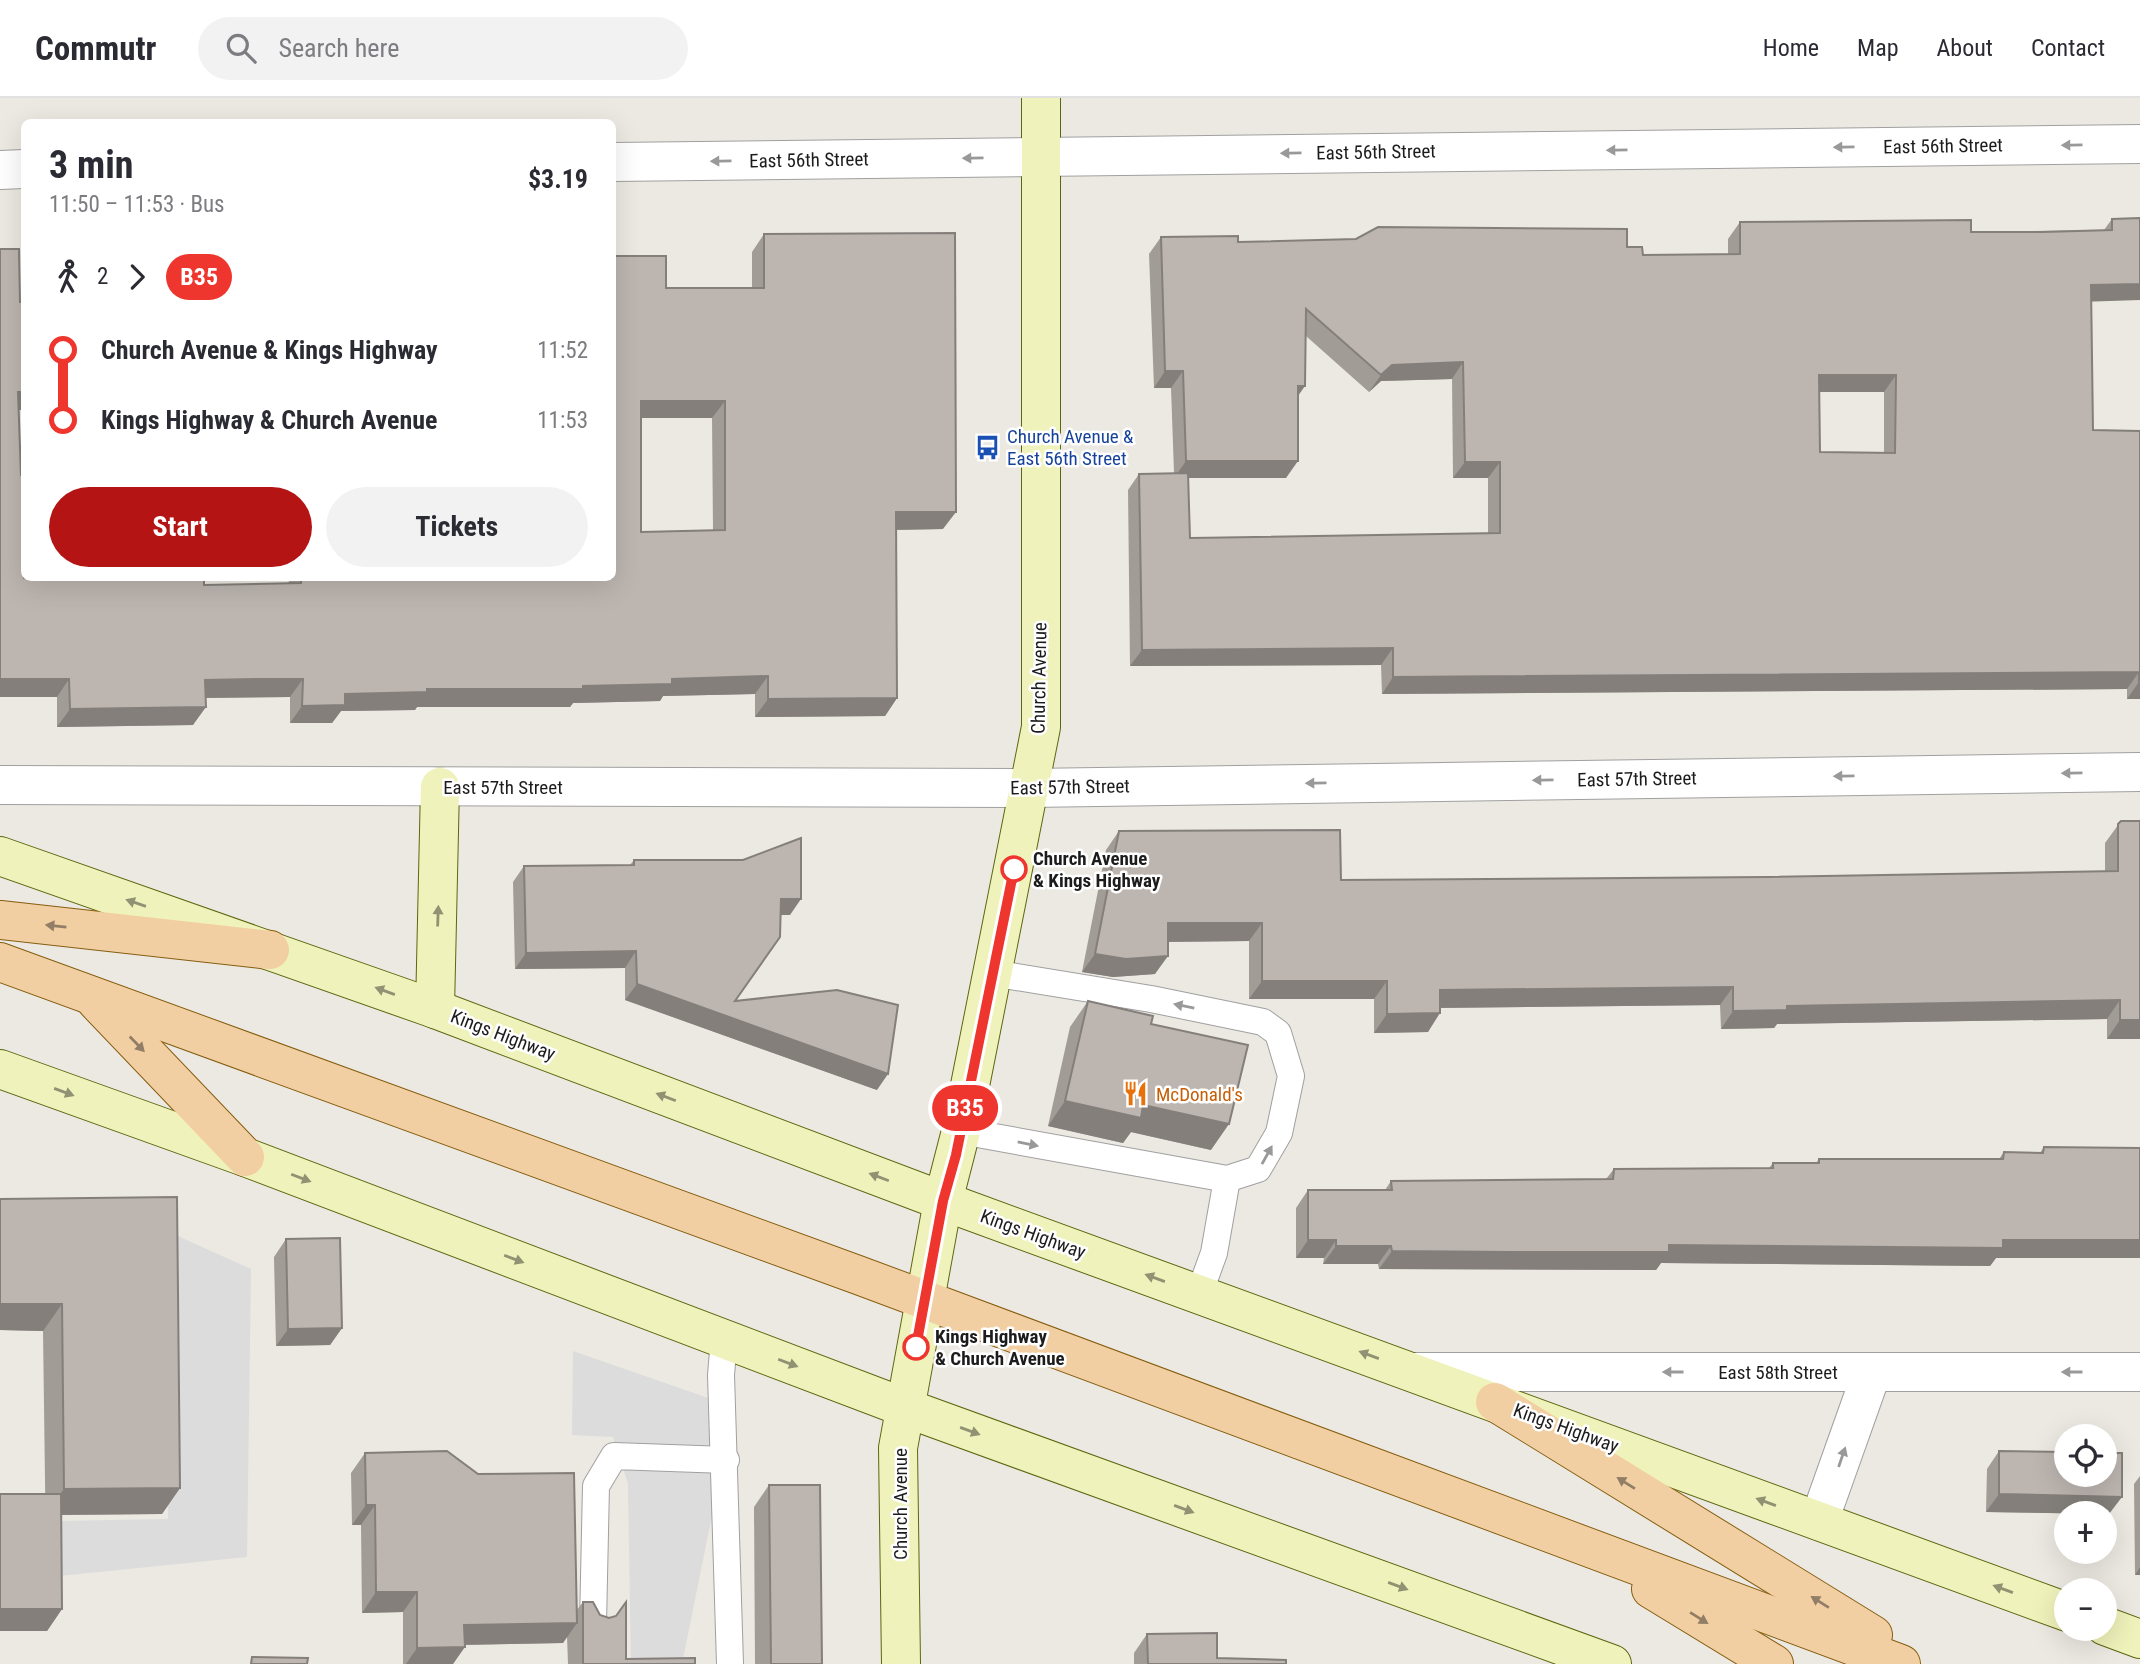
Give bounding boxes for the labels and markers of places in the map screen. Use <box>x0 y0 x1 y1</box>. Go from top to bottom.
place label: Church Avenue & East 56th Street <box>1007 425 1134 470</box>
bus stop icon: Church Avenue & East 56th Street <box>973 433 1001 461</box>
place label: Church Avenue & Kings Highway <box>1033 847 1161 892</box>
marker: Church Avenue & Kings Highway <box>1001 856 1027 882</box>
restaurant icon: McDonald's <box>1122 1080 1150 1108</box>
place label: McDonald's <box>1156 1083 1243 1106</box>
place label: Kings Highway & Church Avenue <box>935 1325 1065 1370</box>
marker: Kings Highway & Church Avenue <box>903 1334 929 1360</box>

